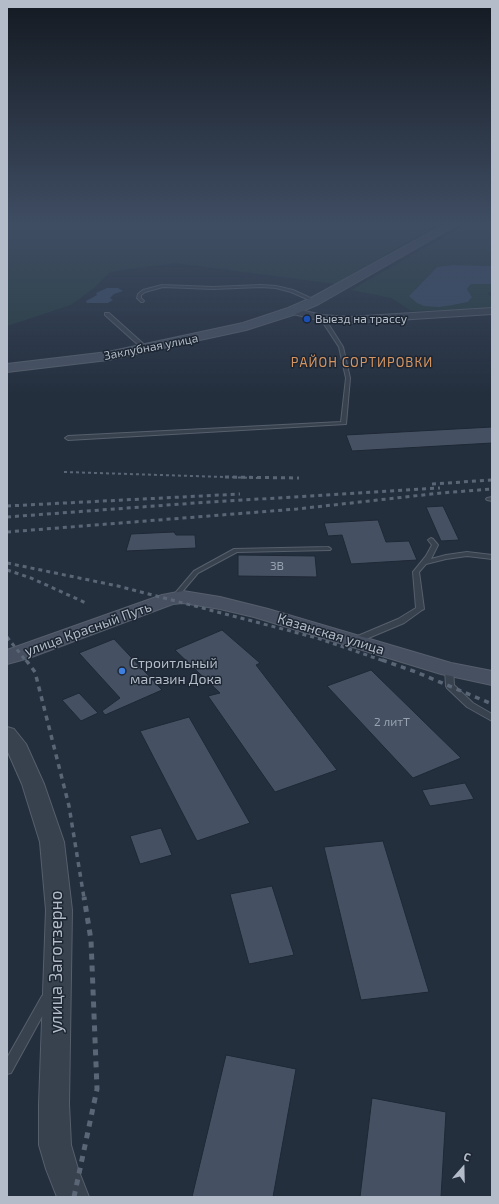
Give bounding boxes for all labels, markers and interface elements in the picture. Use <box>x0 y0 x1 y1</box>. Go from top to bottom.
place label: Выезд на трассу <box>315 312 407 326</box>
marker: Выезд на трассу <box>302 314 312 324</box>
street label: Заклубная улица <box>103 331 199 363</box>
district label: РАЙОН СОРТИРОВКИ <box>291 355 433 371</box>
house number: 3В <box>270 559 284 573</box>
street label: улица Красный Путь <box>22 598 154 660</box>
street label: Казанская улица <box>276 610 386 658</box>
place label: Строитльный магазин Дока <box>130 655 222 688</box>
marker: Строитльный магазин Дока <box>117 666 127 676</box>
house number: 2 литТ <box>374 715 410 729</box>
street label: улица Заготзерно <box>46 891 66 1033</box>
north arrow <box>443 1148 483 1188</box>
text: С <box>462 1149 473 1163</box>

